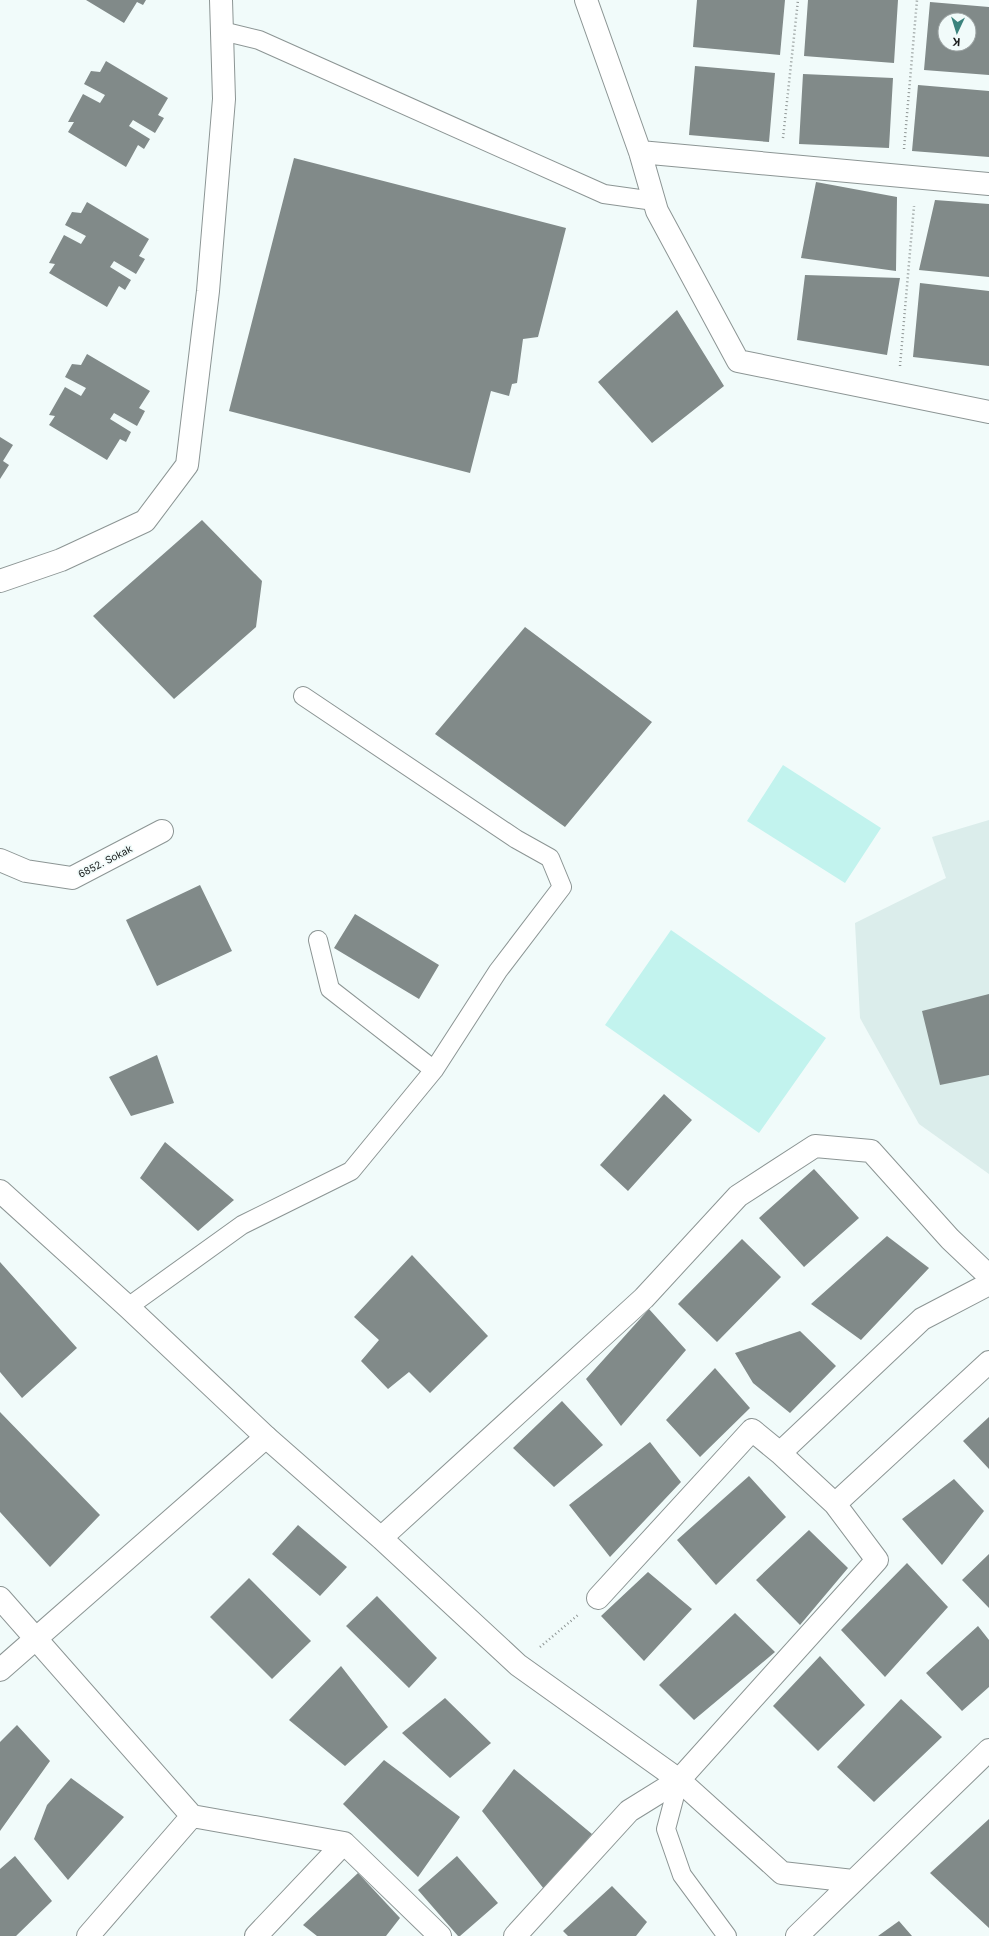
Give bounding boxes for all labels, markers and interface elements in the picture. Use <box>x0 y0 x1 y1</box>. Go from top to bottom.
north arrow <box>937 12 977 52</box>
text: K <box>952 35 961 49</box>
street label: 6852. Sokak <box>76 842 135 880</box>

